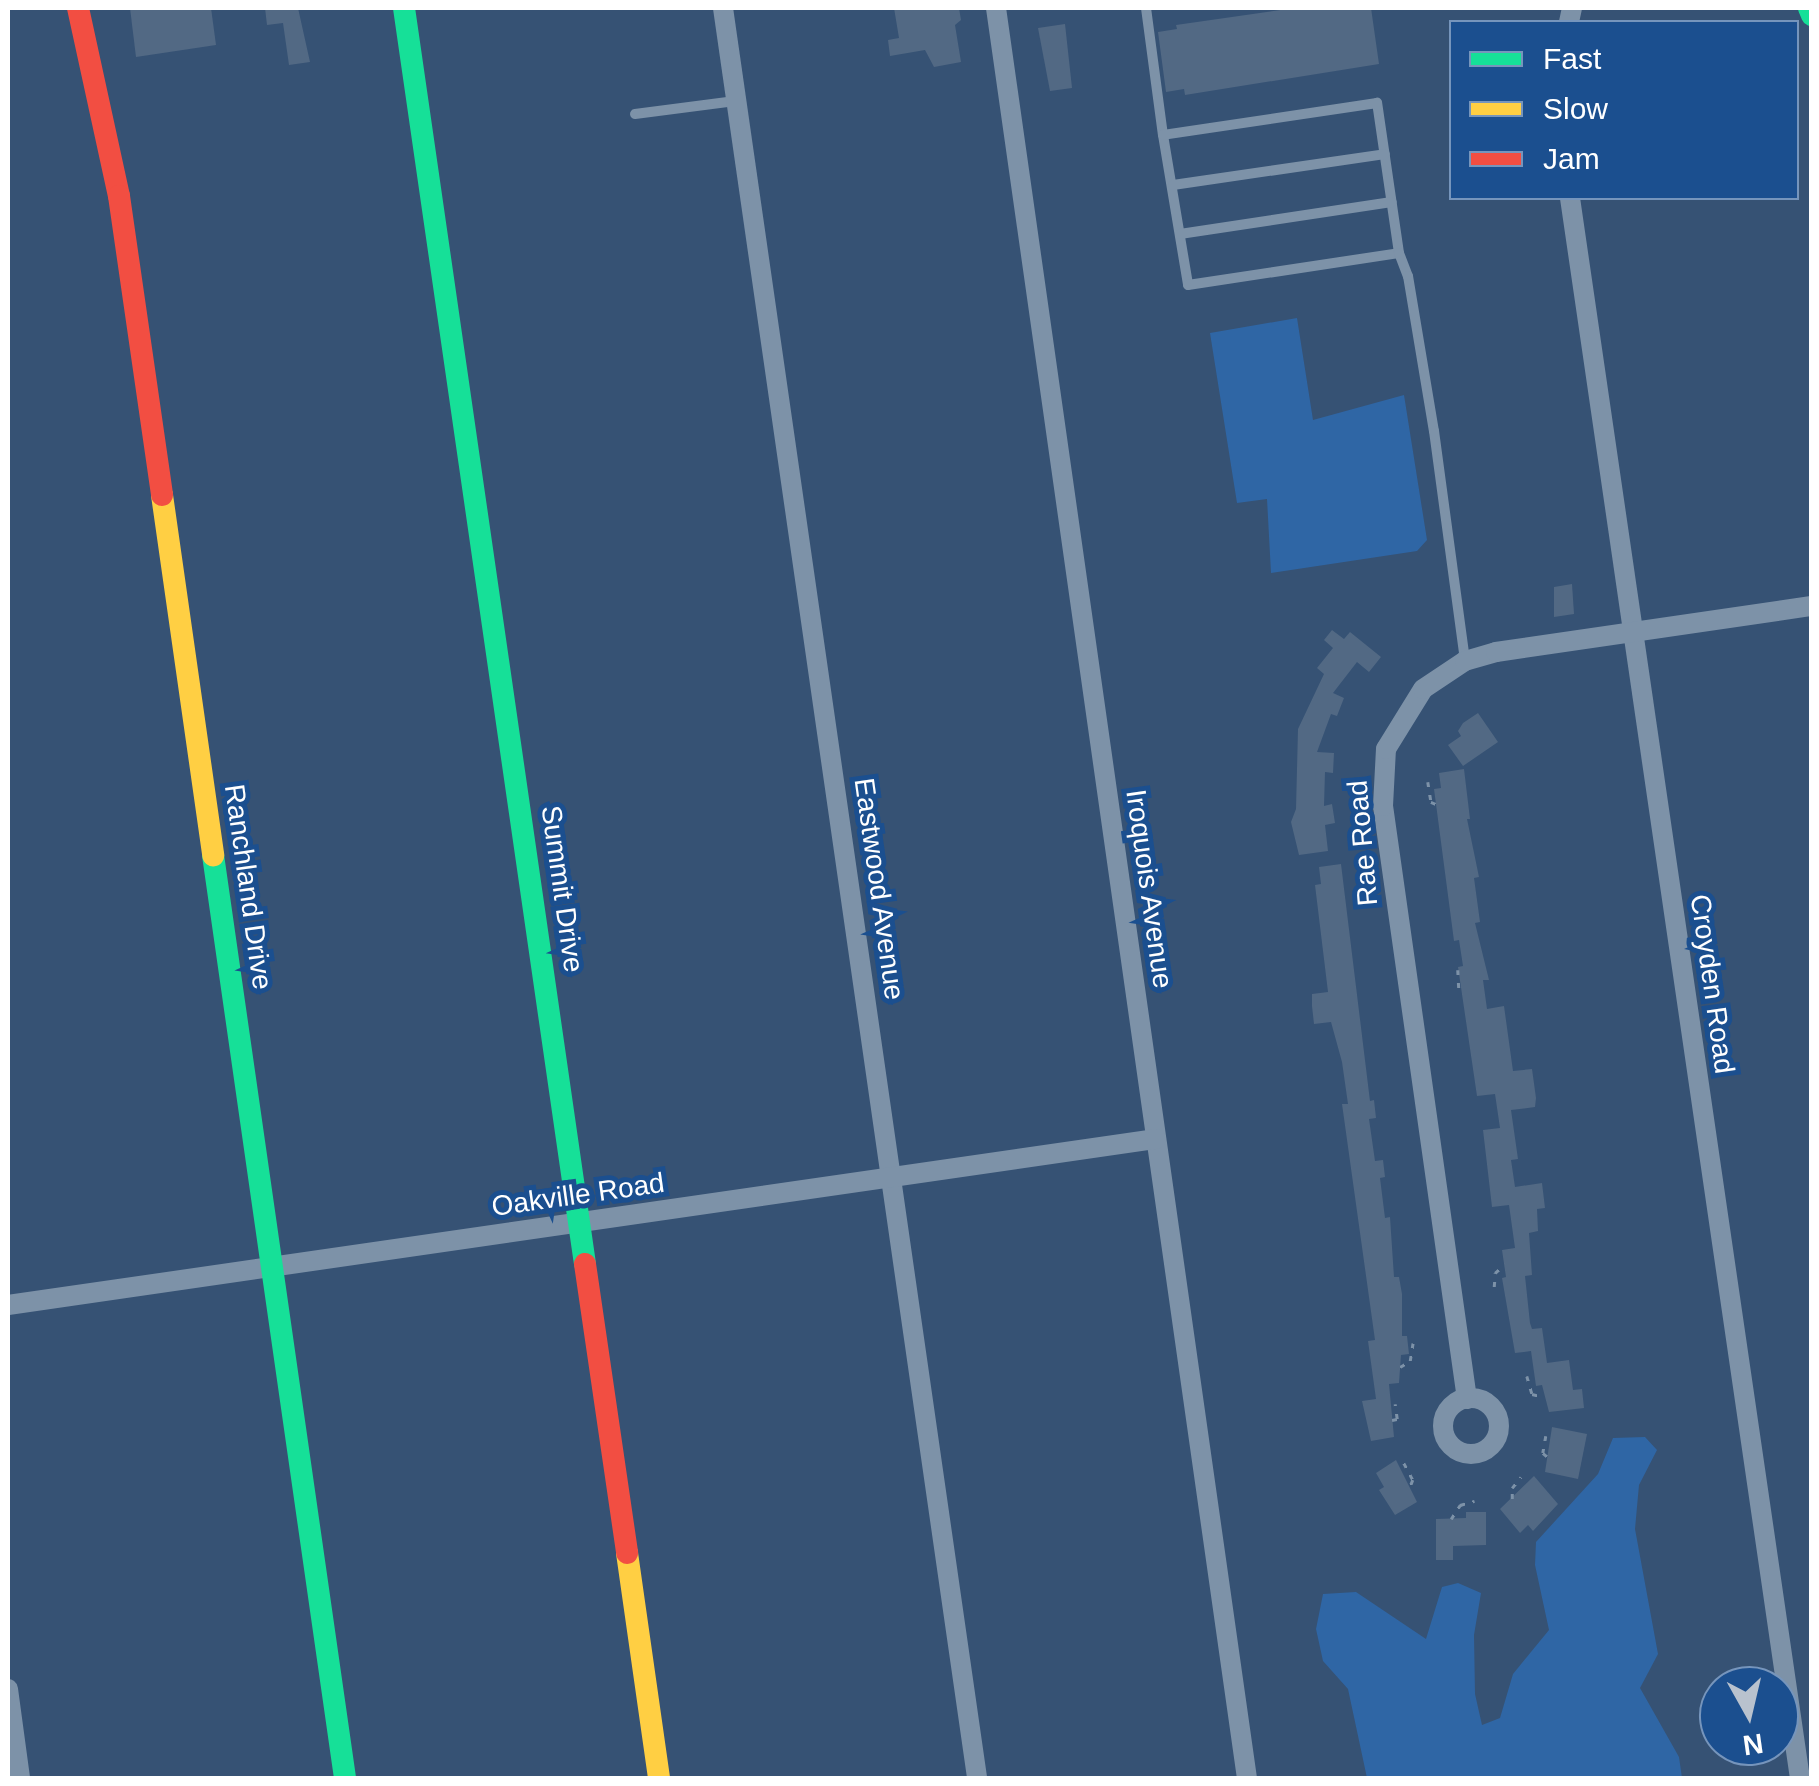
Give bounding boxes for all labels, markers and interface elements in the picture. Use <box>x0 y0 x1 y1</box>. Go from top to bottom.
legend <box>1449 20 1799 200</box>
text: Fast <box>1543 42 1601 75</box>
text: Slow <box>1543 92 1608 125</box>
text: Jam <box>1543 142 1600 175</box>
street label: Eastwood Avenue <box>847 775 911 1003</box>
street label: Rae Road <box>1341 779 1385 907</box>
street label: Ranchland Drive <box>217 782 279 992</box>
street label: Iroquois Avenue <box>1118 787 1180 991</box>
street label: Summit Drive <box>534 803 590 975</box>
street label: Croyden Road <box>1683 892 1741 1076</box>
street label: Oakville Road <box>489 1166 667 1224</box>
north arrow <box>1699 1666 1799 1766</box>
text: N <box>1741 1727 1765 1761</box>

